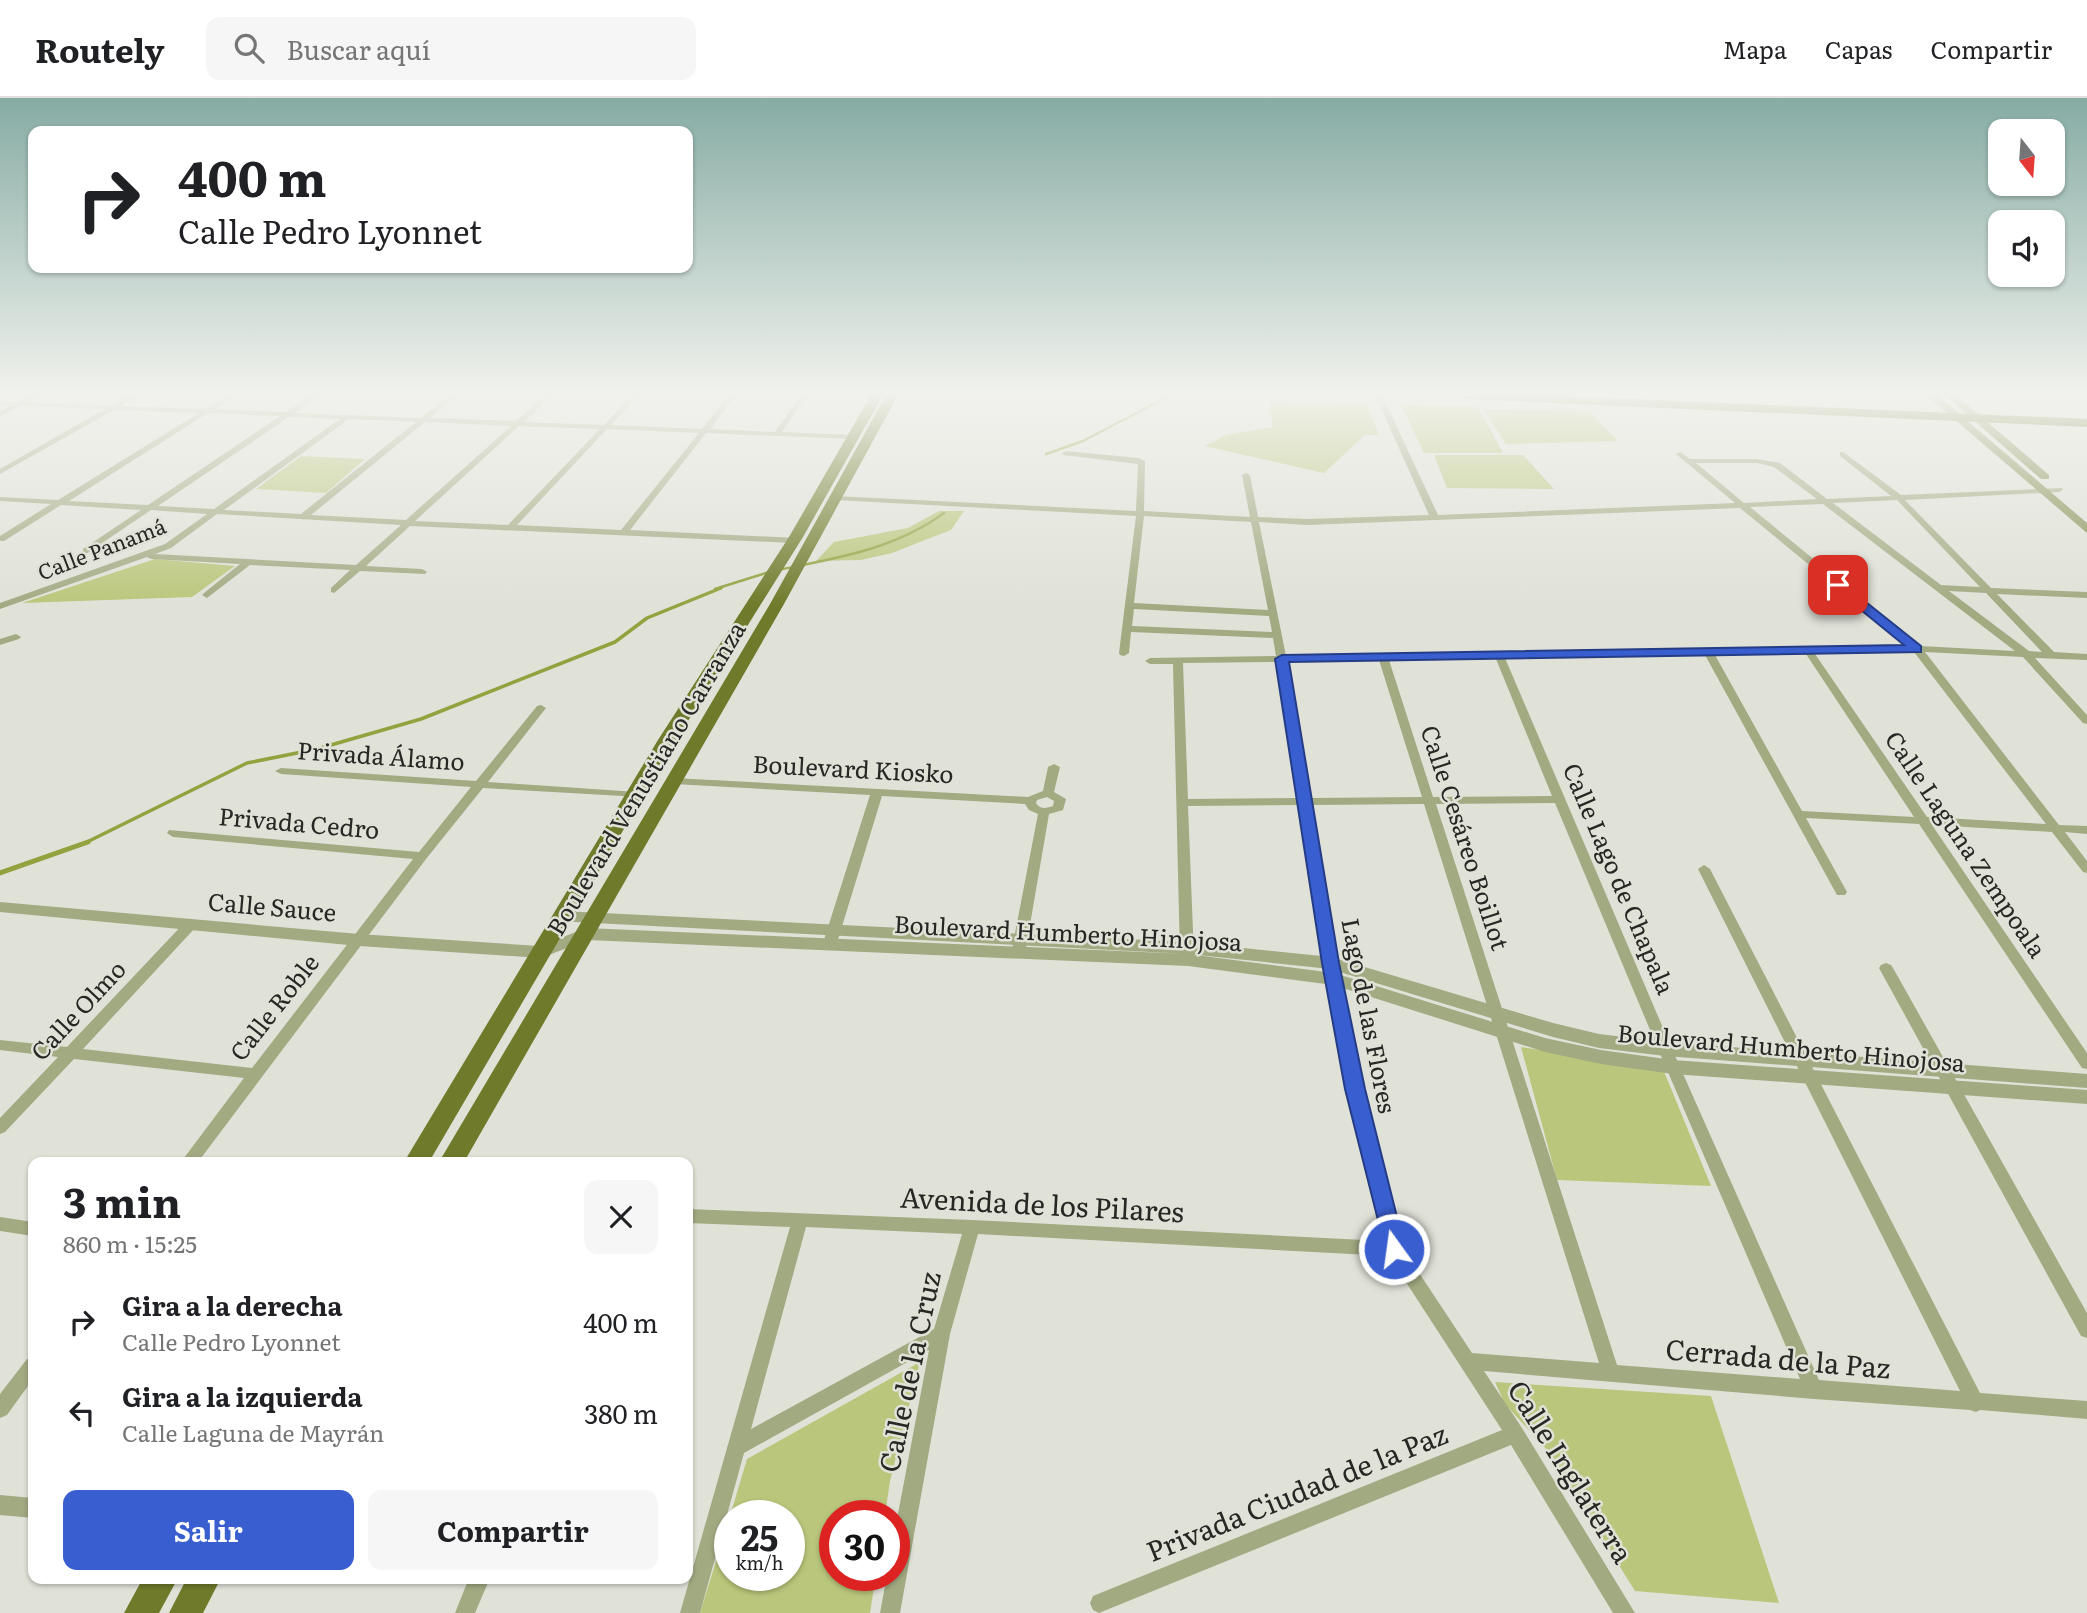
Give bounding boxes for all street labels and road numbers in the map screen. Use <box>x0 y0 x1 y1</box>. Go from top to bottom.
street label: Calle Panamá <box>32 509 170 586</box>
street label: Boulevard Venustiano Carranza <box>537 614 753 941</box>
street label: Calle Cesáreo Boillot <box>1413 720 1519 954</box>
street label: Calle Laguna Zempoala <box>1878 723 2056 964</box>
street label: Privada Álamo <box>296 731 466 778</box>
street label: Boulevard Kiosko <box>752 745 954 790</box>
street label: Calle Lago de Chapala <box>1556 757 1685 999</box>
street label: Privada Cedro <box>217 797 381 846</box>
street label: Calle Sauce <box>207 882 338 929</box>
street label: Boulevard Humberto Hinojosa <box>893 905 1243 958</box>
street label: Lago de las Flores <box>1334 915 1407 1116</box>
street label: Calle Roble <box>220 946 326 1067</box>
street label: Calle Olmo <box>22 951 133 1067</box>
street label: Boulevard Humberto Hinojosa <box>1616 1014 1967 1079</box>
street label: Avenida de los Pilares <box>899 1175 1185 1231</box>
street label: Calle de la Cruz <box>866 1267 950 1476</box>
street label: Cerrada de la Paz <box>1664 1326 1892 1388</box>
street label: Calle Inglaterra <box>1499 1371 1645 1571</box>
street label: Privada Ciudad de la Paz <box>1139 1411 1453 1571</box>

